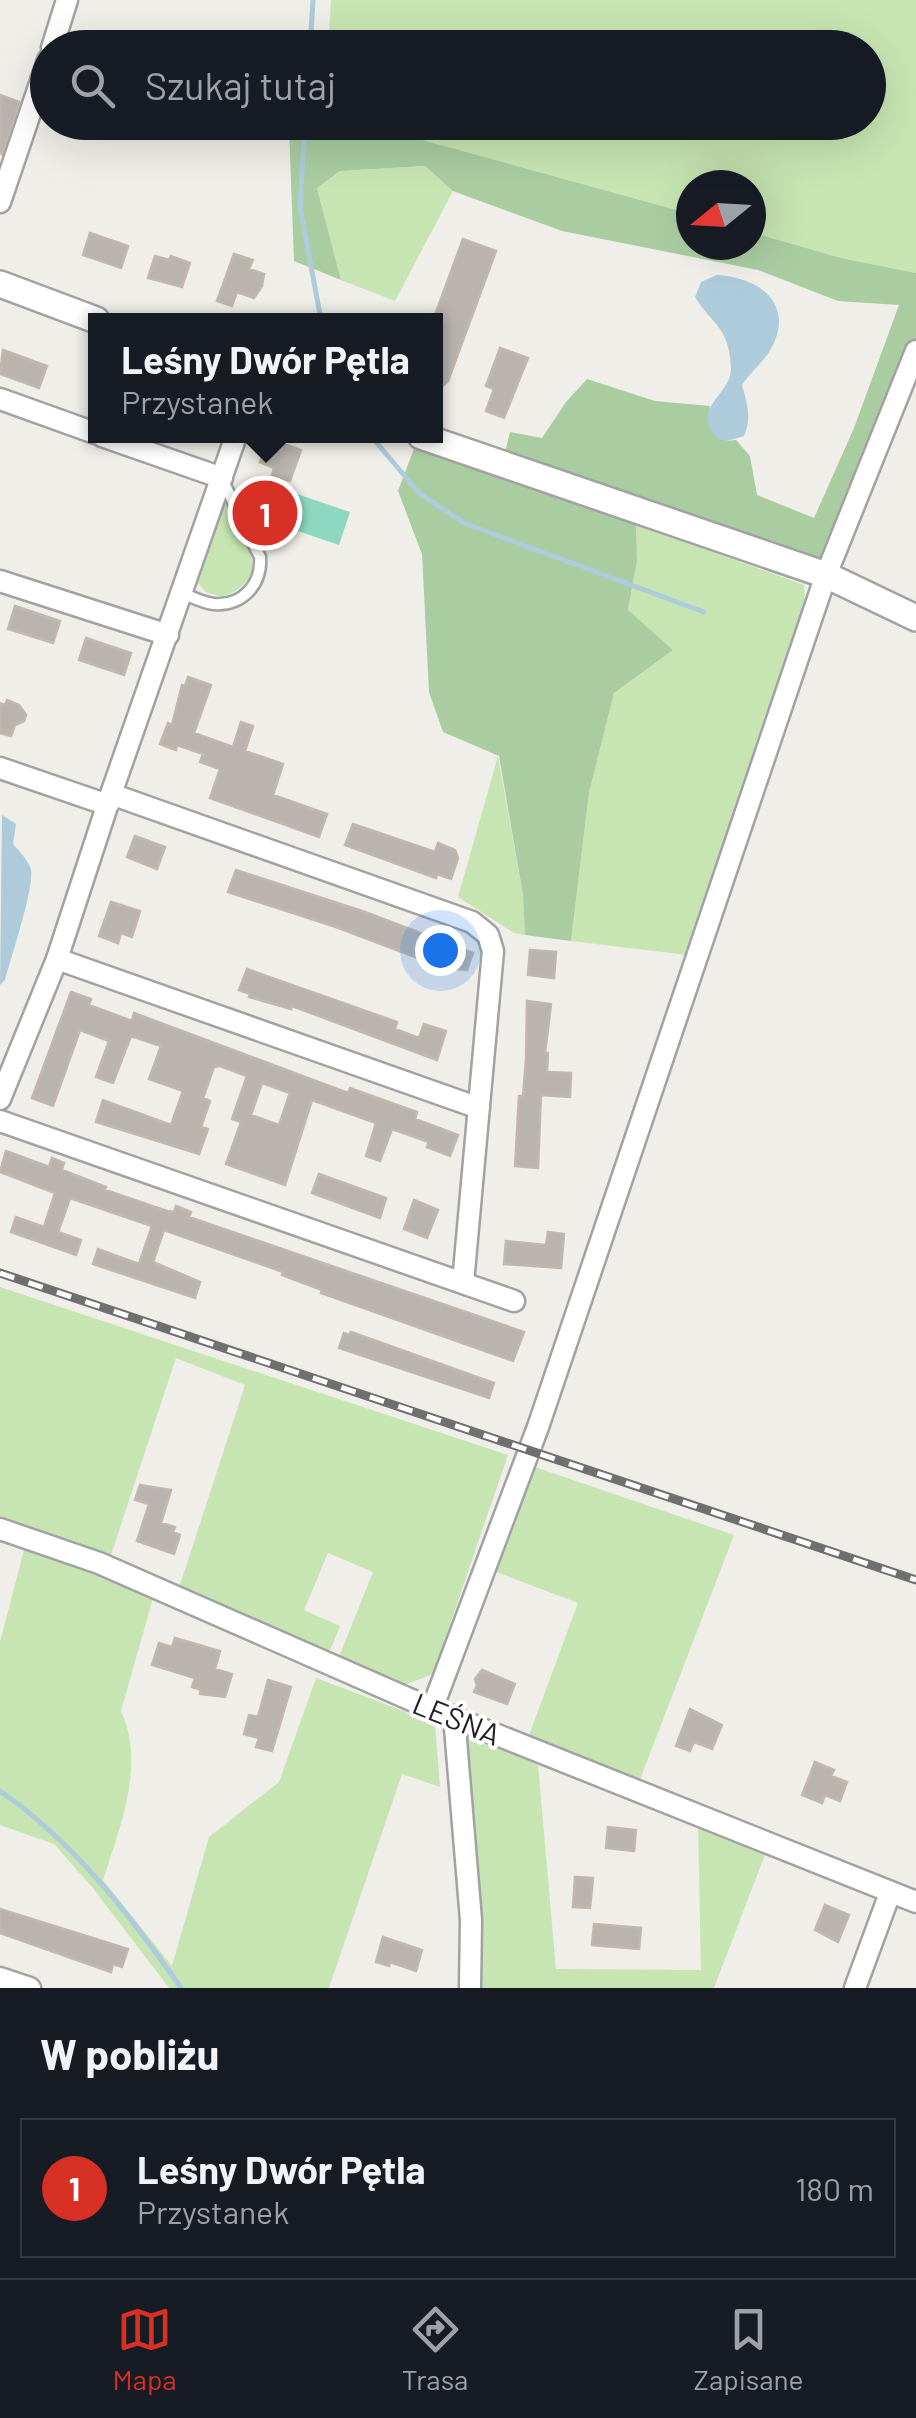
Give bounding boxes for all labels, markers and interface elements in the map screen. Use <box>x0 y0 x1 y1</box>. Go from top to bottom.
search box <box>30 30 886 140</box>
icon: search <box>65 58 120 113</box>
text: Szukaj tutaj <box>145 62 336 108</box>
north arrow <box>676 170 766 260</box>
popup <box>88 313 443 443</box>
text: Leśny Dwór Pętla <box>121 336 410 382</box>
text: Przystanek <box>121 382 273 420</box>
pin: 1 <box>232 476 298 550</box>
your location <box>415 925 466 976</box>
street label: LEŚNA <box>408 1684 506 1752</box>
text: W pobliżu <box>40 2028 219 2078</box>
text: Leśny Dwór Pętla <box>137 2146 426 2192</box>
text: 1 <box>69 2169 80 2207</box>
text: 180 m <box>795 2169 874 2207</box>
text: Przystanek <box>137 2192 289 2230</box>
tab: Mapa <box>113 2302 177 2396</box>
tab: Trasa <box>402 2302 468 2396</box>
tab: Zapisane <box>694 2302 803 2396</box>

